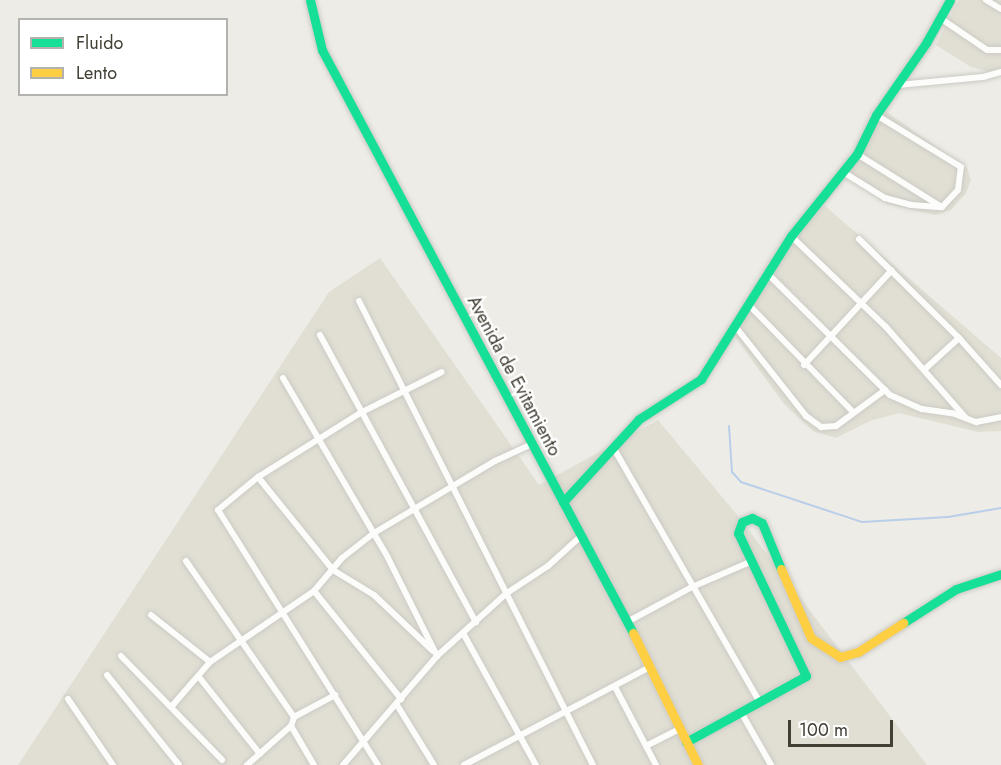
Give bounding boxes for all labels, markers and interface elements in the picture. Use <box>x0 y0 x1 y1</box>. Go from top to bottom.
legend <box>18 18 228 96</box>
text: Fluido <box>76 30 123 56</box>
text: Lento <box>76 60 117 86</box>
street label: Avenida de Evitamiento <box>463 292 565 460</box>
scale bar <box>791 708 896 746</box>
text: 100 m <box>799 717 848 743</box>

